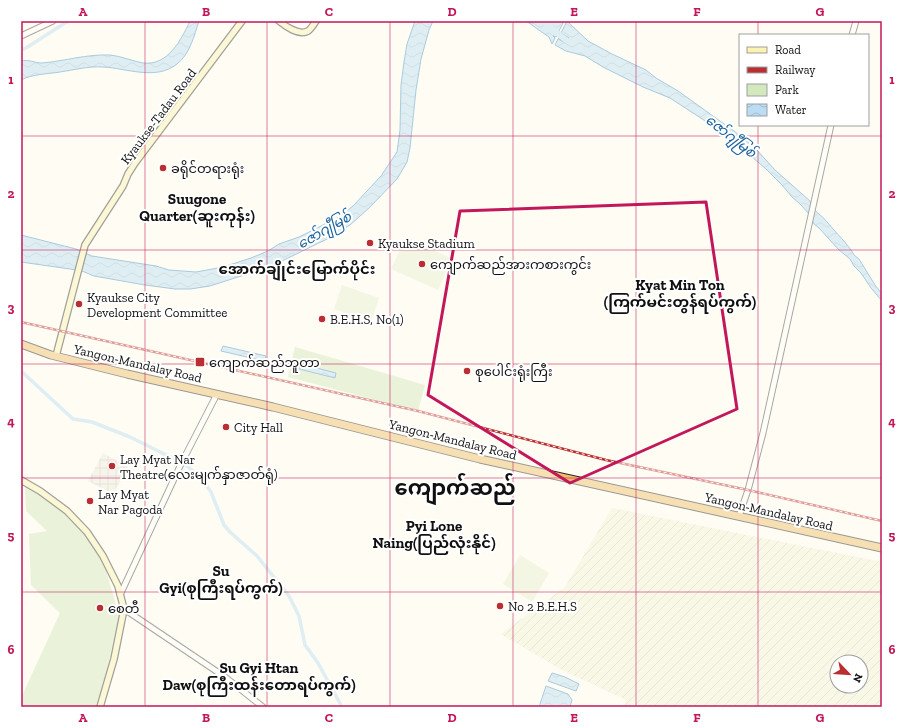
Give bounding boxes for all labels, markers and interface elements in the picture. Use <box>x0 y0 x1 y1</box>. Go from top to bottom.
text: A <box>79 4 88 19</box>
text: B <box>202 4 210 19</box>
text: C <box>325 4 333 19</box>
text: D <box>447 4 457 19</box>
text: E <box>570 4 578 19</box>
text: F <box>693 4 701 19</box>
text: G <box>816 4 825 19</box>
legend <box>739 34 869 126</box>
text: Road <box>775 43 801 57</box>
text: Railway <box>775 63 816 77</box>
street label: Kyaukse-Tadau Road <box>118 66 199 167</box>
text: 1 <box>8 72 14 87</box>
text: 1 <box>889 72 895 87</box>
text: Park <box>775 83 800 97</box>
text: Water <box>775 103 807 117</box>
water label: ဇော်ဂျီမြစ် <box>700 110 762 165</box>
place label: ခရိုင်တရားရုံး <box>171 160 244 179</box>
marker: ခရိုင်တရားရုံး <box>158 163 168 173</box>
text: 2 <box>8 186 15 201</box>
text: 2 <box>889 186 896 201</box>
district label: Suugone Quarter(ဆူးကုန်း) <box>139 190 255 228</box>
water label: ဇော်ဂျီမြစ် <box>293 206 357 255</box>
place label: Kyaukse Stadium <box>378 236 476 251</box>
marker: Kyaukse Stadium <box>365 238 375 248</box>
place label: ကျောက်ဆည်အားကစားကွင်း <box>430 256 591 275</box>
district label: အောက်ချိုင်းမြောက်ပိုင်း <box>218 259 376 281</box>
marker: ကျောက်ဆည်အားကစားကွင်း <box>417 259 427 269</box>
district label: Kyat Min Ton (ကြက်မင်းတွန်ရပ်ကွက်) <box>604 276 756 314</box>
place label: Kyaukse City Development Committee <box>87 290 227 320</box>
marker: Kyaukse City Development Committee <box>74 299 84 309</box>
text: 3 <box>8 300 15 315</box>
text: 3 <box>889 300 896 315</box>
place label: B.E.H.S, No(1) <box>330 312 404 327</box>
marker: B.E.H.S, No(1) <box>317 314 327 324</box>
street label: Yangon-Mandalay Road <box>71 341 204 386</box>
place label: ကျောက်ဆည်ဘူတာ <box>209 354 320 373</box>
marker: ကျောက်ဆည်ဘူတာ <box>194 356 206 368</box>
place label: စုပေါင်းရုံးကြီး <box>475 363 552 382</box>
marker: စုပေါင်းရုံးကြီး <box>462 366 472 376</box>
text: 4 <box>7 414 15 429</box>
text: 4 <box>888 414 896 429</box>
street label: Yangon-Mandalay Road <box>386 416 518 463</box>
place label: City Hall <box>234 420 284 435</box>
marker: City Hall <box>221 422 231 432</box>
place label: Lay Myat Nar Theatre(လေးမျက်နှာဇာတ်ရုံ) <box>120 452 278 485</box>
marker: Lay Myat Nar Theatre(လေးမျက်နှာဇာတ်ရုံ) <box>107 461 117 471</box>
district label: ကျောက်ဆည် <box>394 472 516 506</box>
place label: Lay Myat Nar Pagoda <box>98 487 163 517</box>
street label: Yangon-Mandalay Road <box>702 489 835 534</box>
marker: Lay Myat Nar Pagoda <box>85 496 95 506</box>
district label: Pyi Lone Naing(ပြည်လုံးနိုင်) <box>372 517 496 555</box>
text: 5 <box>8 528 15 543</box>
text: 5 <box>889 528 896 543</box>
district label: Su Gyi(စုကြီးရပ်ကွက်) <box>159 562 283 600</box>
place label: No 2 B.E.H.S <box>508 599 577 614</box>
place label: စေတီ <box>108 600 139 616</box>
marker: No 2 B.E.H.S <box>495 601 505 611</box>
marker: စေတီ <box>95 603 105 613</box>
text: 6 <box>8 642 15 657</box>
text: 6 <box>889 642 896 657</box>
north arrow <box>829 654 869 694</box>
district label: Su Gyi Htan Daw(စုကြီးထန်းတောရပ်ကွက်) <box>163 659 356 697</box>
text: N <box>850 671 865 685</box>
text: A <box>79 710 88 725</box>
text: B <box>202 710 210 725</box>
text: C <box>325 710 333 725</box>
text: D <box>447 710 457 725</box>
text: E <box>570 710 578 725</box>
text: F <box>693 710 701 725</box>
text: G <box>816 710 825 725</box>

